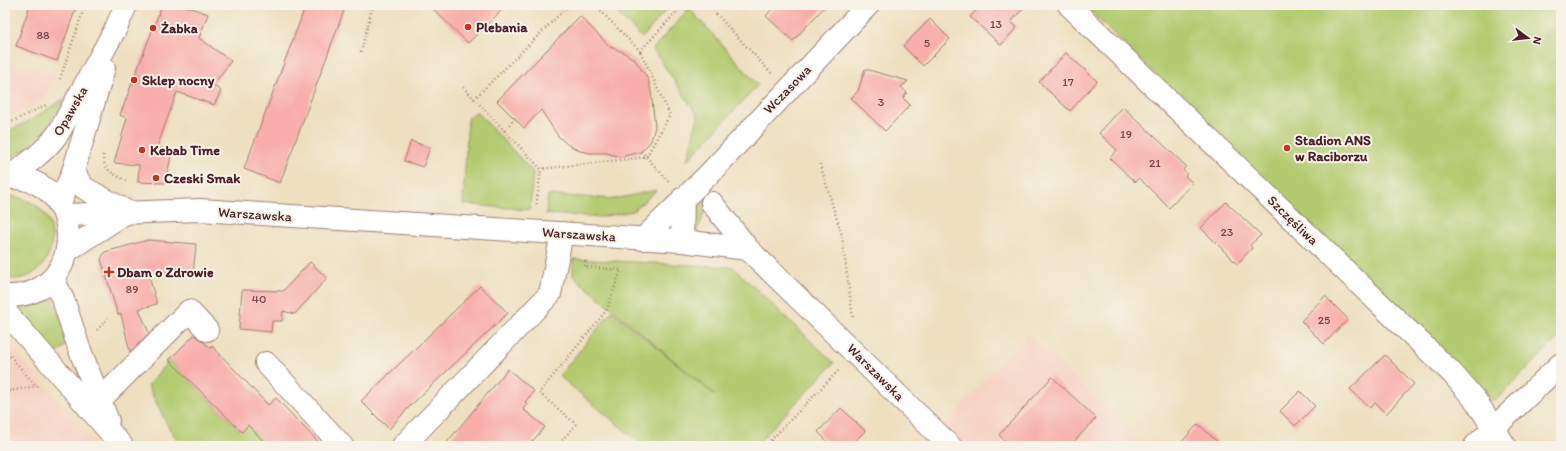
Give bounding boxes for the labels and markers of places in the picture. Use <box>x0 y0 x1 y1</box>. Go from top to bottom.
place label: Plebania <box>476 19 528 36</box>
place label: Żabka <box>161 20 198 37</box>
marker: Plebania <box>463 22 473 32</box>
marker: Żabka <box>148 23 158 33</box>
place label: Sklep nocny <box>142 72 215 89</box>
marker: Sklep nocny <box>129 75 139 85</box>
place label: Stadion ANS w Raciborzu <box>1295 132 1371 165</box>
place label: Kebab Time <box>150 142 220 159</box>
marker: Stadion ANS w Raciborzu <box>1282 143 1292 153</box>
marker: Kebab Time <box>137 145 147 155</box>
place label: Czeski Smak <box>164 170 241 187</box>
marker: Czeski Smak <box>151 173 161 183</box>
place label: Dbam o Zdrowie <box>117 264 214 281</box>
marker: Dbam o Zdrowie <box>104 267 114 277</box>

